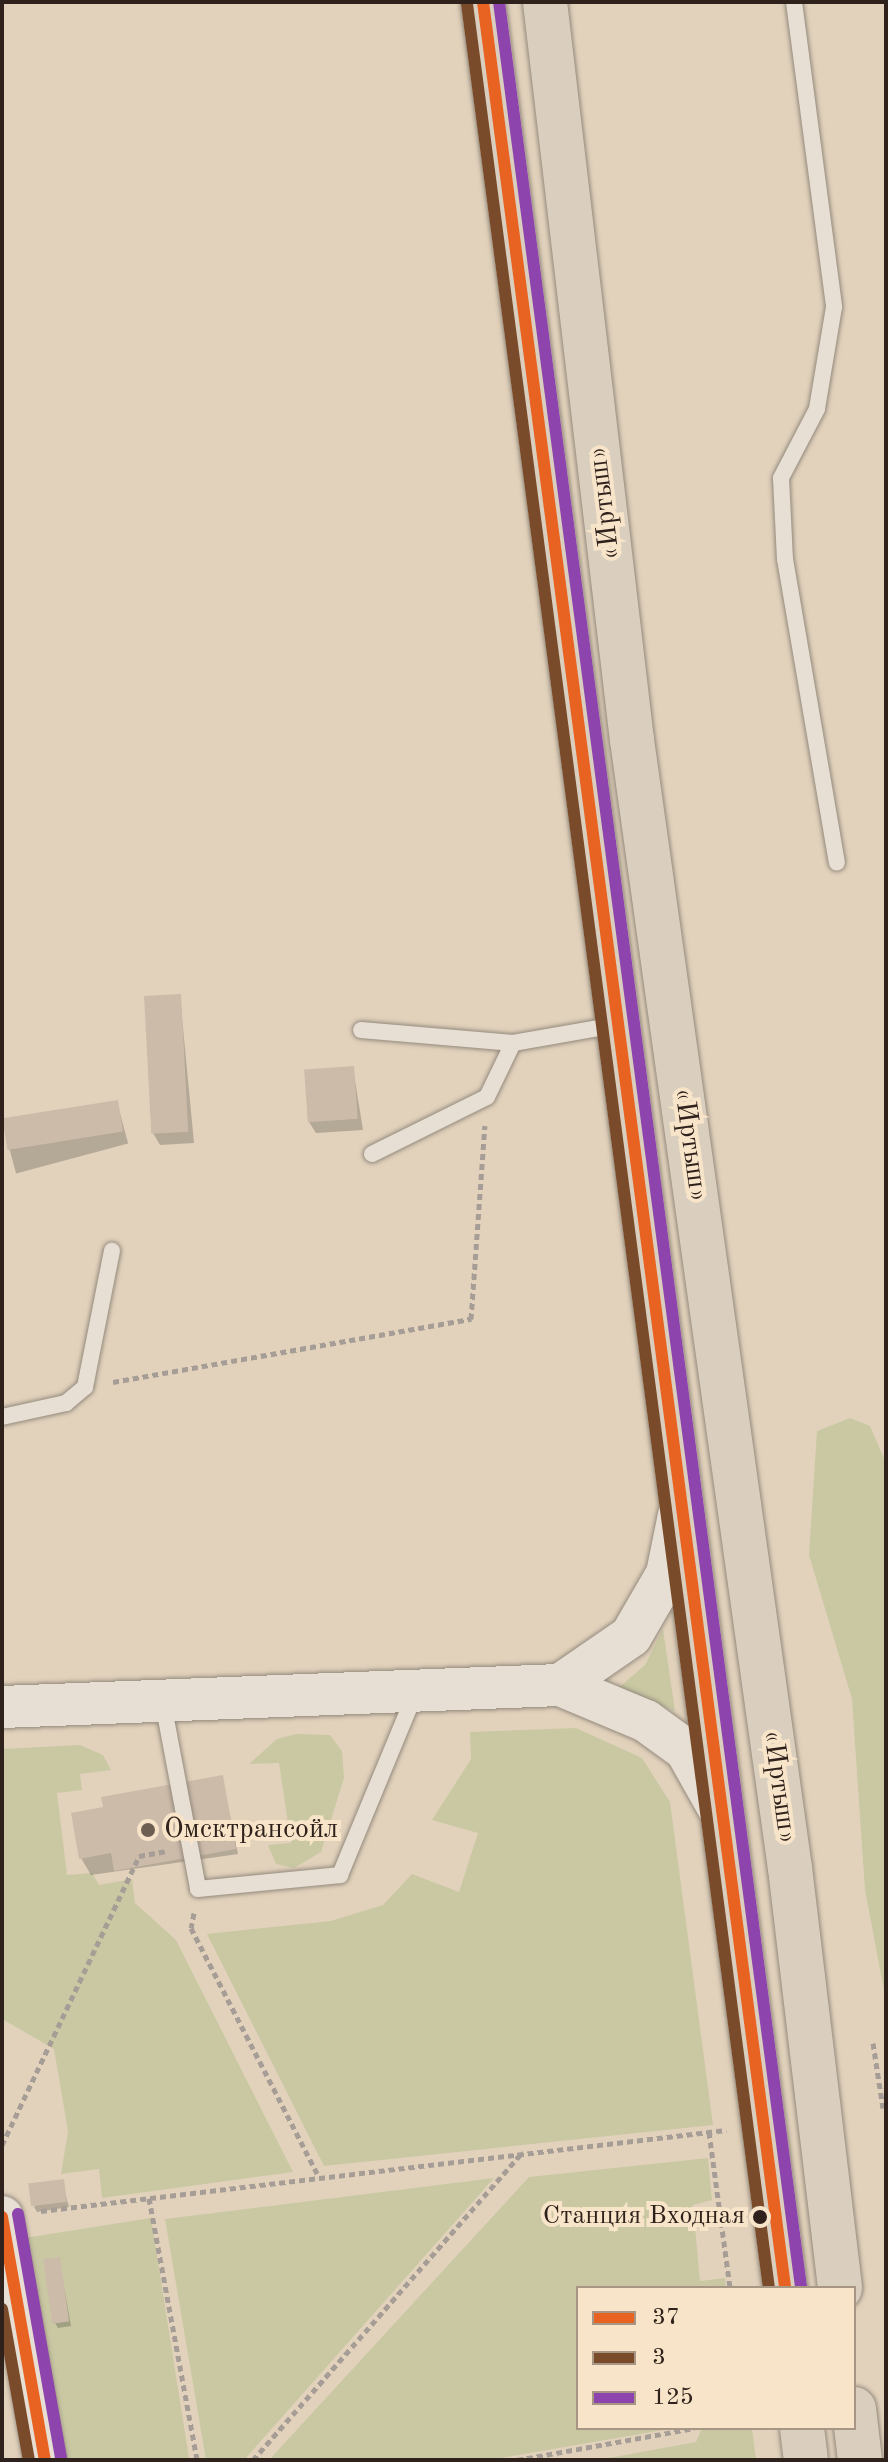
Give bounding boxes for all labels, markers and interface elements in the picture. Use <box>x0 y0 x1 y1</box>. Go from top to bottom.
street label: «Иртыш» <box>581 444 629 562</box>
street label: «Иртыш» <box>665 1086 715 1204</box>
street label: «Иртыш» <box>754 1728 804 1846</box>
place label: Омсктрансойл <box>164 1813 338 1847</box>
marker: Омсктрансойл <box>139 1821 157 1839</box>
place label: Станция Входная <box>543 2201 745 2233</box>
marker: Станция Входная <box>752 2209 768 2225</box>
legend <box>576 2286 856 2430</box>
text: 37 <box>652 2306 680 2330</box>
text: 3 <box>652 2346 666 2370</box>
text: 125 <box>652 2386 694 2410</box>

